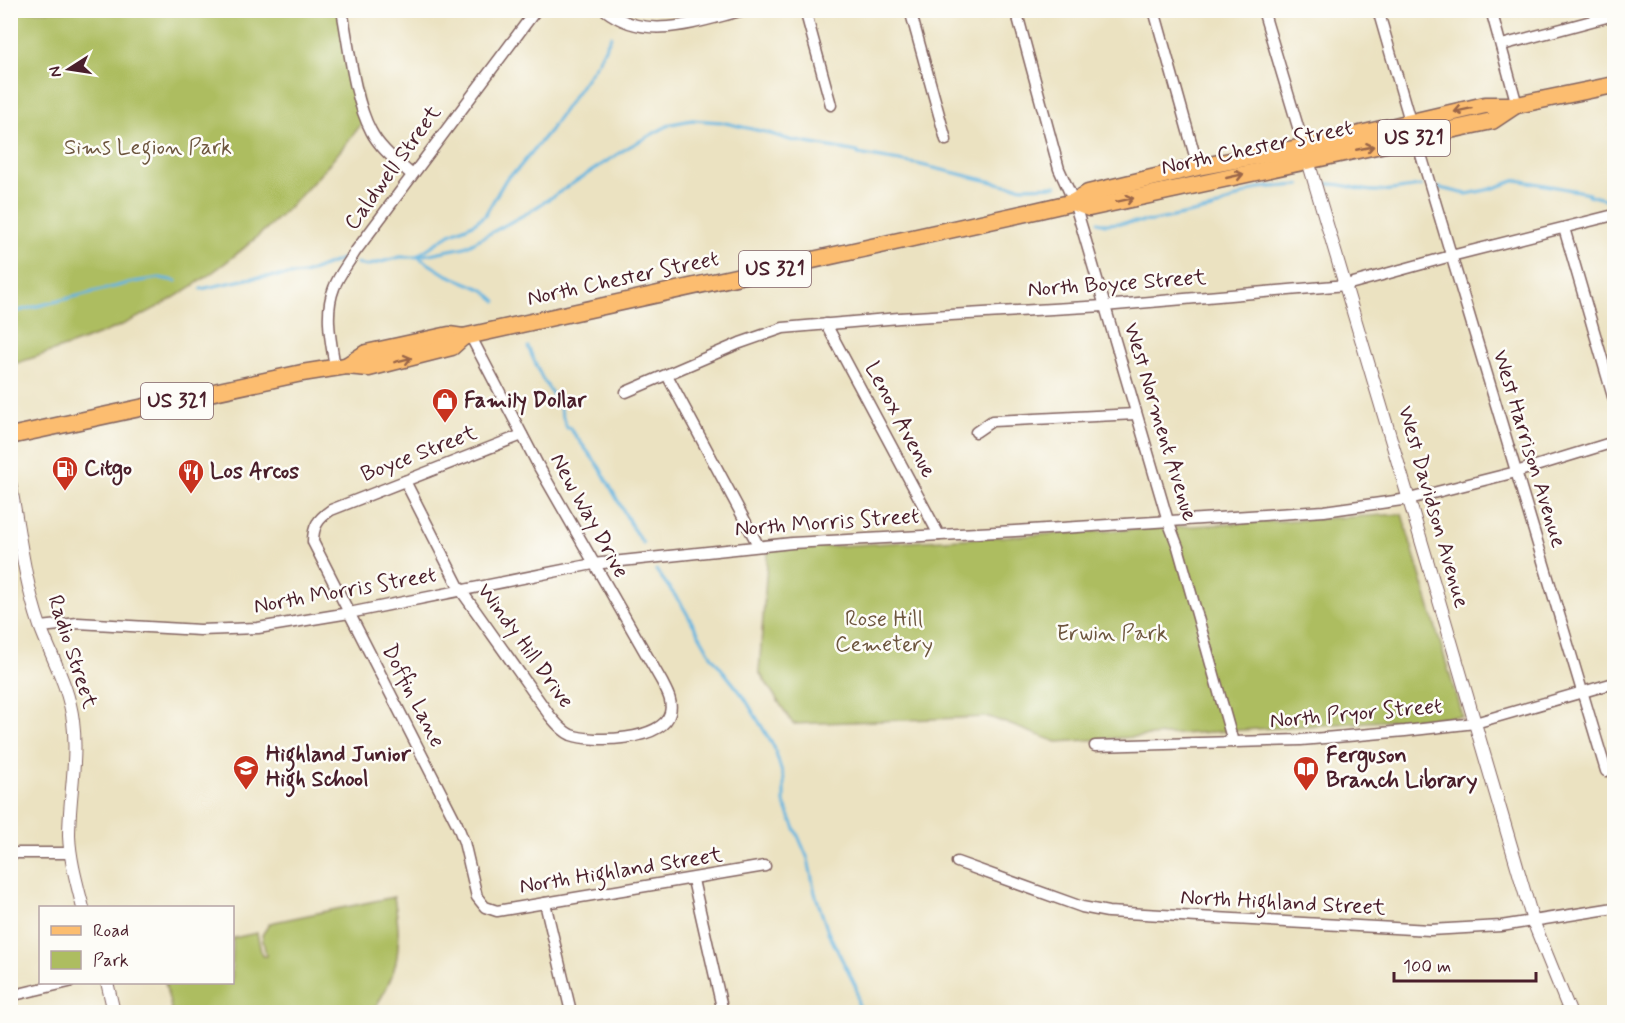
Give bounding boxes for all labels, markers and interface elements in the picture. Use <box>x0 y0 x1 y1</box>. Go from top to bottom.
north arrow <box>39 39 99 99</box>
text: N <box>44 64 67 79</box>
street label: Caldwell Street <box>338 100 448 236</box>
one-way arrow <box>1454 104 1473 116</box>
street label: North Chester Street <box>1159 114 1355 182</box>
road number: US 321 <box>1378 120 1450 156</box>
park label: Sims Legion Park <box>64 134 232 165</box>
one-way arrow <box>1355 142 1374 153</box>
one-way arrow <box>1224 170 1244 181</box>
one-way arrow <box>1115 194 1134 205</box>
street label: North Chester Street <box>525 245 721 313</box>
road number: US 321 <box>739 251 811 287</box>
street label: North Boyce Street <box>1027 264 1207 304</box>
street label: West Norment Avenue <box>1116 319 1204 525</box>
street label: West Harrison Avenue <box>1486 347 1572 551</box>
one-way arrow <box>393 353 412 365</box>
street label: Lenox Avenue <box>858 357 942 483</box>
road number: US 321 <box>141 383 213 419</box>
shop icon: Family Dollar <box>430 386 460 424</box>
place label: Family Dollar <box>464 387 587 416</box>
street label: West Davidson Avenue <box>1391 403 1475 611</box>
street label: Boyce Street <box>357 419 481 489</box>
street label: New Way Drive <box>543 449 635 583</box>
fuel station icon: Citgo <box>50 454 80 492</box>
place label: Citgo <box>84 455 132 486</box>
restaurant icon: Los Arcos <box>176 457 206 495</box>
place label: Los Arcos <box>210 458 299 486</box>
street label: North Morris Street <box>734 503 920 543</box>
street label: North Morris Street <box>251 561 439 621</box>
street label: Windy Hill Drive <box>470 578 580 714</box>
street label: Radio Street <box>40 592 104 712</box>
park label: Rose Hill Cemetery <box>835 606 933 659</box>
park label: Erwin Park <box>1056 620 1168 648</box>
street label: Doffin Lane <box>375 640 451 752</box>
street label: North Pryor Street <box>1268 693 1444 735</box>
place label: Highland Junior High School <box>266 741 412 798</box>
place label: Ferguson Branch Library <box>1326 742 1478 795</box>
school or university icon: Highland Junior High School <box>231 753 261 791</box>
library icon: Ferguson Branch Library <box>1291 754 1321 792</box>
street label: North Highland Street <box>517 841 725 904</box>
street label: North Highland Street <box>1180 884 1386 925</box>
legend <box>39 906 234 984</box>
text: Road <box>93 919 129 943</box>
scale bar <box>1394 945 1536 983</box>
text: Park <box>93 949 129 973</box>
text: 100 m <box>1403 955 1451 979</box>

